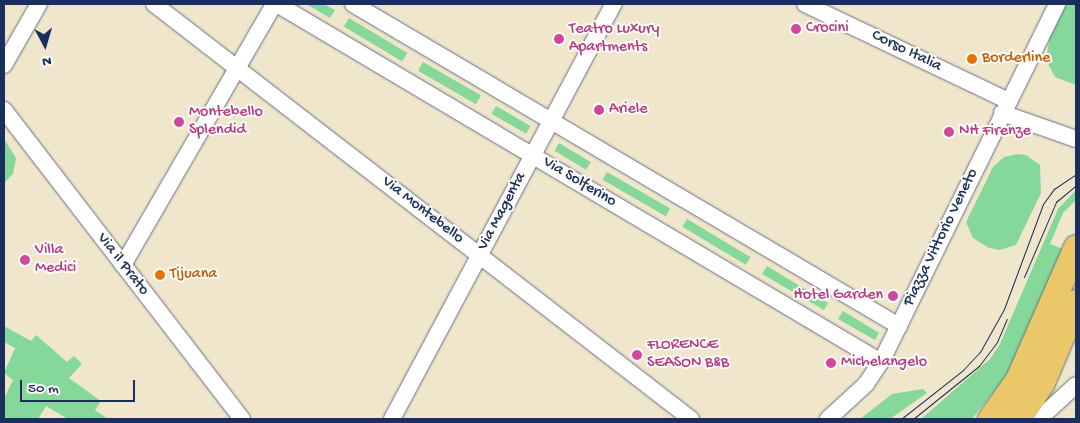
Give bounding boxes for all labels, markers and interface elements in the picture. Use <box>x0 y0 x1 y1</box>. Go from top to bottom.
place label: Crocini <box>806 19 849 39</box>
north arrow <box>20 20 70 70</box>
place label: Teatro Luxury Apartments <box>569 20 659 58</box>
marker: Crocini <box>790 23 802 35</box>
street label: Corso Italia <box>868 27 944 77</box>
marker: Teatro Luxury Apartments <box>553 33 565 45</box>
place label: Borderline <box>982 49 1050 69</box>
text: N <box>41 51 52 69</box>
marker: Borderline <box>966 53 978 65</box>
place label: Ariele <box>609 100 648 120</box>
place label: Montebello Splendid <box>189 103 263 141</box>
marker: Ariele <box>593 104 605 116</box>
marker: Montebello Splendid <box>173 116 185 128</box>
place label: NH Firenze <box>959 122 1031 142</box>
marker: NH Firenze <box>943 126 955 138</box>
street label: Via Solferino <box>539 154 619 212</box>
street label: Piazza Vittorio Veneto <box>900 166 984 310</box>
street label: Via Magenta <box>474 170 532 254</box>
street label: Via Montebello <box>377 173 467 249</box>
street label: Via il Prato <box>92 230 152 300</box>
place label: Villa Medici <box>35 241 76 279</box>
marker: Villa Medici <box>19 254 31 266</box>
place label: Tijuana <box>170 265 217 285</box>
marker: Tijuana <box>154 269 166 281</box>
place label: Hotel Garden <box>794 286 883 306</box>
marker: Hotel Garden <box>887 290 899 302</box>
place label: FLORENCE SEASON B&B <box>647 336 729 374</box>
marker: FLORENCE SEASON B&B <box>631 349 643 361</box>
place label: Michelangelo <box>841 353 927 373</box>
marker: Michelangelo <box>825 357 837 369</box>
scale bar <box>22 370 138 402</box>
text: 50 m <box>28 380 59 398</box>

